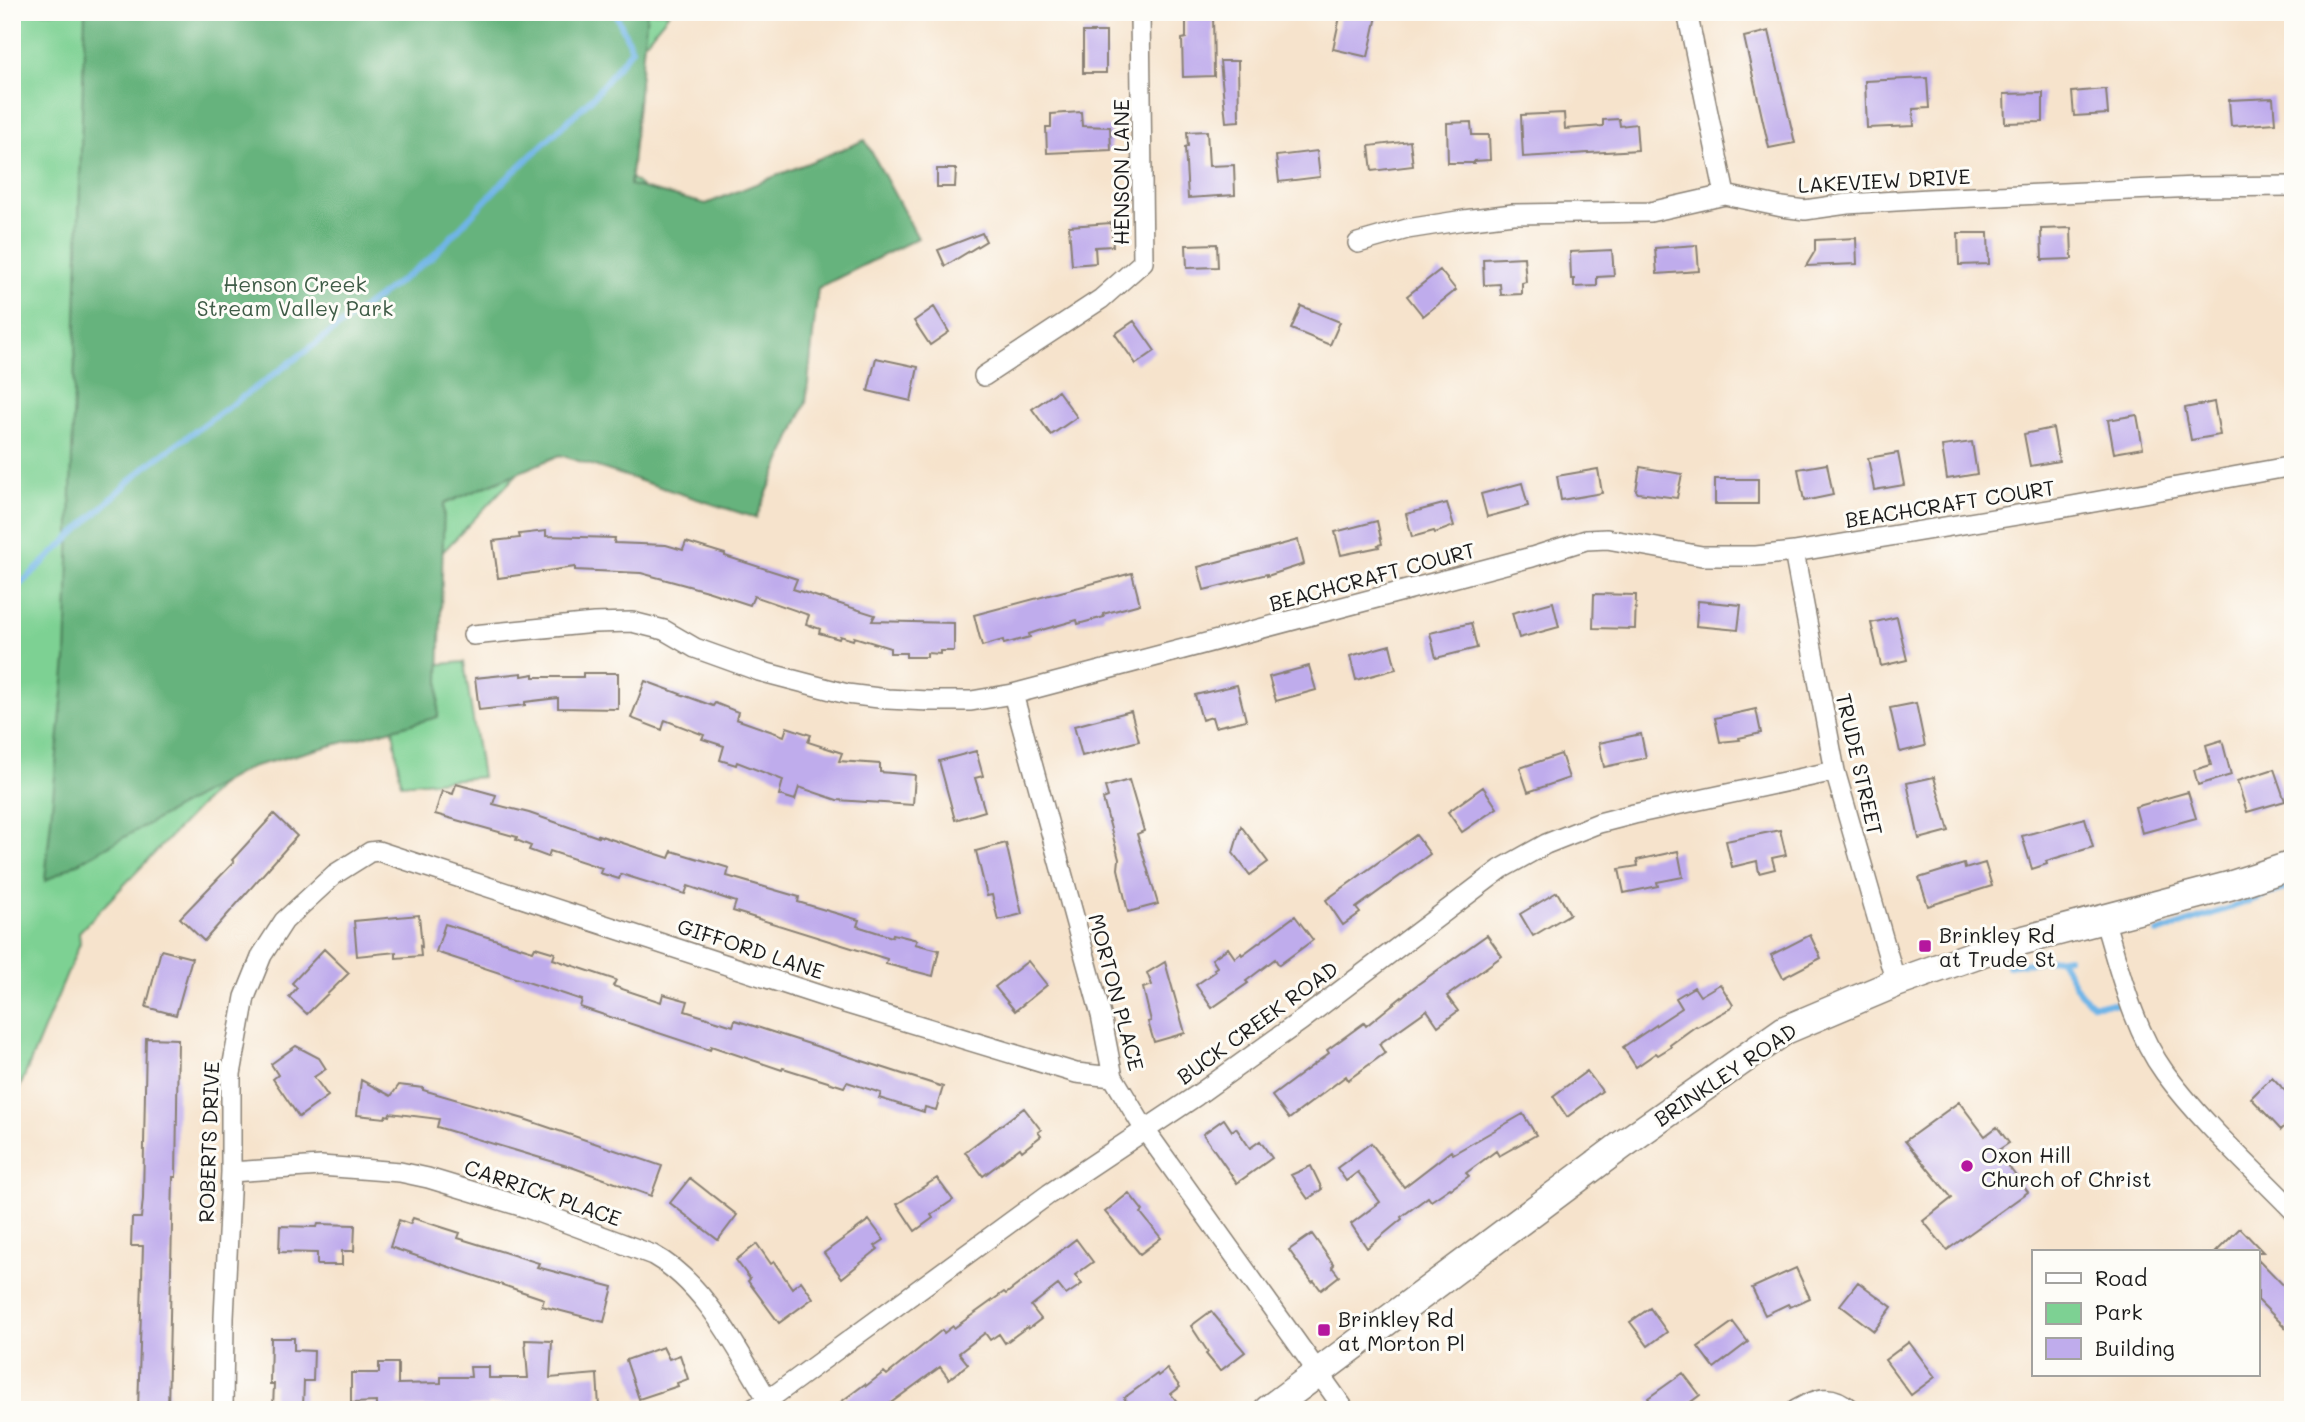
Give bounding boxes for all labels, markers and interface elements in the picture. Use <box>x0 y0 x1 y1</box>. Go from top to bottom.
street label: HENSON LANE <box>1107 99 1134 245</box>
street label: LAKEVIEW DRIVE <box>1797 162 1971 198</box>
park label: Henson Creek Stream Valley Park <box>197 270 393 321</box>
street label: BEACHCRAFT COURT <box>1843 473 2057 533</box>
street label: BEACHCRAFT COURT <box>1266 535 1478 617</box>
street label: TRUDE STREET <box>1831 690 1889 838</box>
street label: MORTON PLACE <box>1083 910 1151 1074</box>
street label: GIFFORD LANE <box>674 912 828 984</box>
place label: Brinkley Rd at Trude St <box>1939 921 2056 972</box>
marker: Brinkley Rd at Trude St <box>1917 938 1933 954</box>
street label: BUCK CREEK ROAD <box>1171 954 1343 1090</box>
street label: BRINKLEY ROAD <box>1648 1016 1802 1132</box>
street label: ROBERTS DRIVE <box>192 1061 224 1223</box>
place label: Oxon Hill Church of Christ <box>1981 1141 2151 1192</box>
street label: CARRICK PLACE <box>461 1152 625 1232</box>
marker: Oxon Hill Church of Christ <box>1959 1158 1975 1174</box>
legend <box>2032 1250 2260 1376</box>
text: Road <box>2095 1264 2147 1291</box>
text: Park <box>2095 1298 2143 1325</box>
place label: Brinkley Rd at Morton Pl <box>1338 1305 1465 1356</box>
marker: Brinkley Rd at Morton Pl <box>1316 1322 1332 1338</box>
text: Building <box>2095 1334 2175 1361</box>

